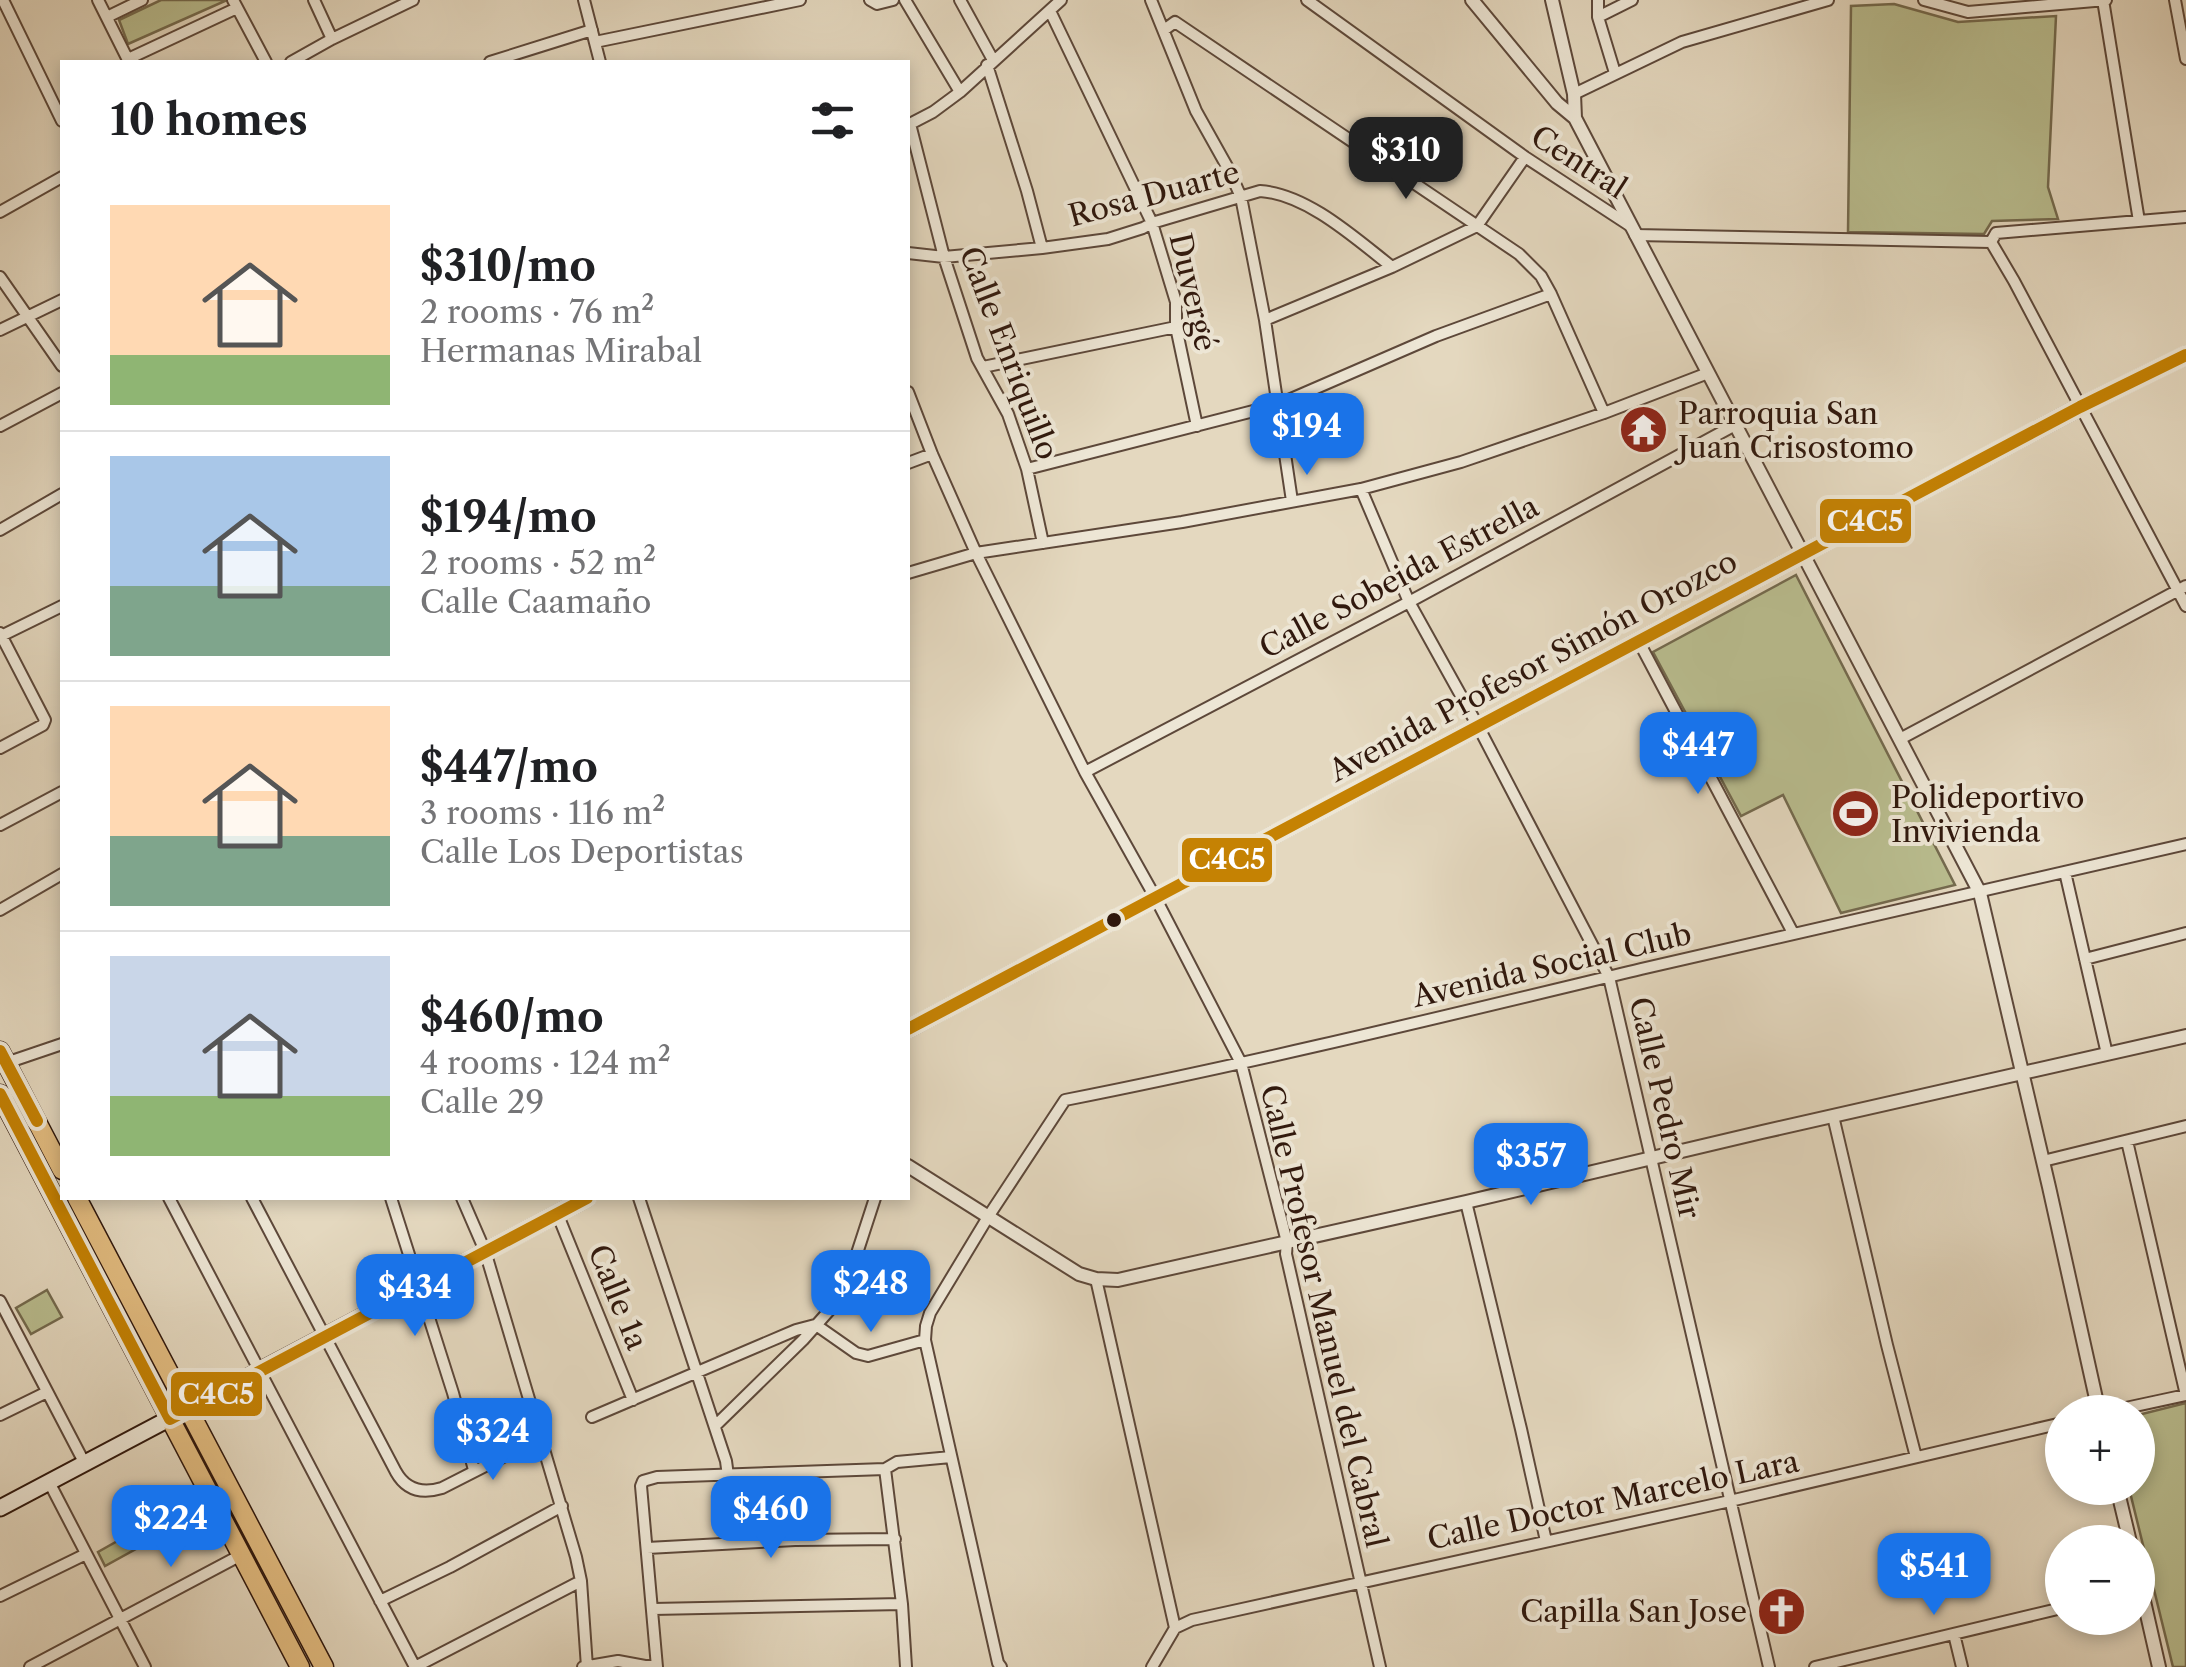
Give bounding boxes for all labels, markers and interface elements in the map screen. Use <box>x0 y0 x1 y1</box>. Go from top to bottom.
icon: filters <box>805 93 860 148</box>
text: 10 homes <box>110 94 308 146</box>
pin: $310 <box>1347 117 1465 202</box>
street label: Central <box>1524 117 1634 207</box>
text: $310 <box>1371 130 1441 169</box>
street label: Rosa Duarte <box>1065 153 1243 235</box>
street label: Duvergé <box>1162 230 1224 354</box>
text: $310/mo <box>420 240 596 292</box>
street label: Calle Enriquillo <box>951 241 1067 465</box>
icon: home <box>190 245 310 365</box>
text: 2 rooms · 76 m² <box>420 292 654 331</box>
text: Hermanas Mirabal <box>420 331 702 370</box>
pin: $194 <box>1248 393 1366 478</box>
place label: Parroquia San Juan Crisostomo <box>1674 395 1914 466</box>
temple icon: Parroquia San Juan Crisostomo <box>1617 404 1669 456</box>
text: $194 <box>1272 406 1342 445</box>
street label: Calle Sobeida Estrella <box>1253 488 1545 666</box>
text: $194/mo <box>420 491 597 543</box>
icon: home <box>190 496 310 616</box>
line badge: C4C5 <box>1818 497 1913 545</box>
text: C4C5 <box>1826 504 1904 538</box>
street label: Avenida Profesor Simón Orozco <box>1322 542 1743 790</box>
text: 2 rooms · 52 m² <box>420 543 656 582</box>
text: Calle Caamaño <box>420 582 651 621</box>
pin: $447 <box>1639 712 1757 797</box>
text: $447 <box>1662 725 1734 764</box>
text: $447/mo <box>420 741 598 793</box>
icon: home <box>190 746 310 866</box>
place label: Polideportivo Invivienda <box>1891 779 2084 850</box>
sports icon: Polideportivo Invivienda <box>1830 788 1882 840</box>
text: 3 rooms · 116 m² <box>420 793 665 832</box>
text: Calle Los Deportistas <box>420 832 744 871</box>
line badge: C4C5 <box>1180 836 1274 884</box>
text: C4C5 <box>1188 842 1266 876</box>
unlabelled marker <box>1104 910 1124 930</box>
street label: Avenida Social Club <box>1408 915 1695 1015</box>
text: $460/mo <box>420 991 604 1043</box>
street label: Calle Pedro Mir <box>1622 994 1709 1223</box>
icon: home <box>190 996 310 1116</box>
text: 4 rooms · 124 m² <box>420 1043 671 1082</box>
street label: Calle Profesor Manuel del Cabral <box>1253 1081 1395 1551</box>
text: Calle 29 <box>420 1082 544 1121</box>
pin: $357 <box>1472 1123 1590 1208</box>
text: $357 <box>1496 1136 1566 1175</box>
street label: Calle 1a <box>580 1239 656 1355</box>
pin: $248 <box>812 1250 930 1335</box>
pin: $434 <box>356 1254 474 1339</box>
text: $248 <box>833 1263 909 1302</box>
text: $434 <box>378 1267 452 1306</box>
line badge: C4C5 <box>169 1370 264 1418</box>
text: C4C5 <box>177 1377 255 1411</box>
map controls <box>2045 1395 2155 1635</box>
button: + <box>2045 1395 2155 1505</box>
pin: $324 <box>434 1398 552 1483</box>
text: $324 <box>456 1411 530 1450</box>
street label: Calle Doctor Marcelo Lara <box>1424 1442 1802 1557</box>
pin: $460 <box>712 1476 830 1561</box>
pin: $224 <box>112 1485 230 1570</box>
text: $460 <box>733 1489 809 1528</box>
text: $224 <box>134 1498 208 1537</box>
button: − <box>2045 1525 2155 1635</box>
pin: $541 <box>1875 1533 1993 1618</box>
text: $541 <box>1900 1546 1968 1585</box>
church icon: Capilla San Jose <box>1756 1585 1808 1637</box>
place label: Capilla San Jose <box>1520 1593 1747 1630</box>

